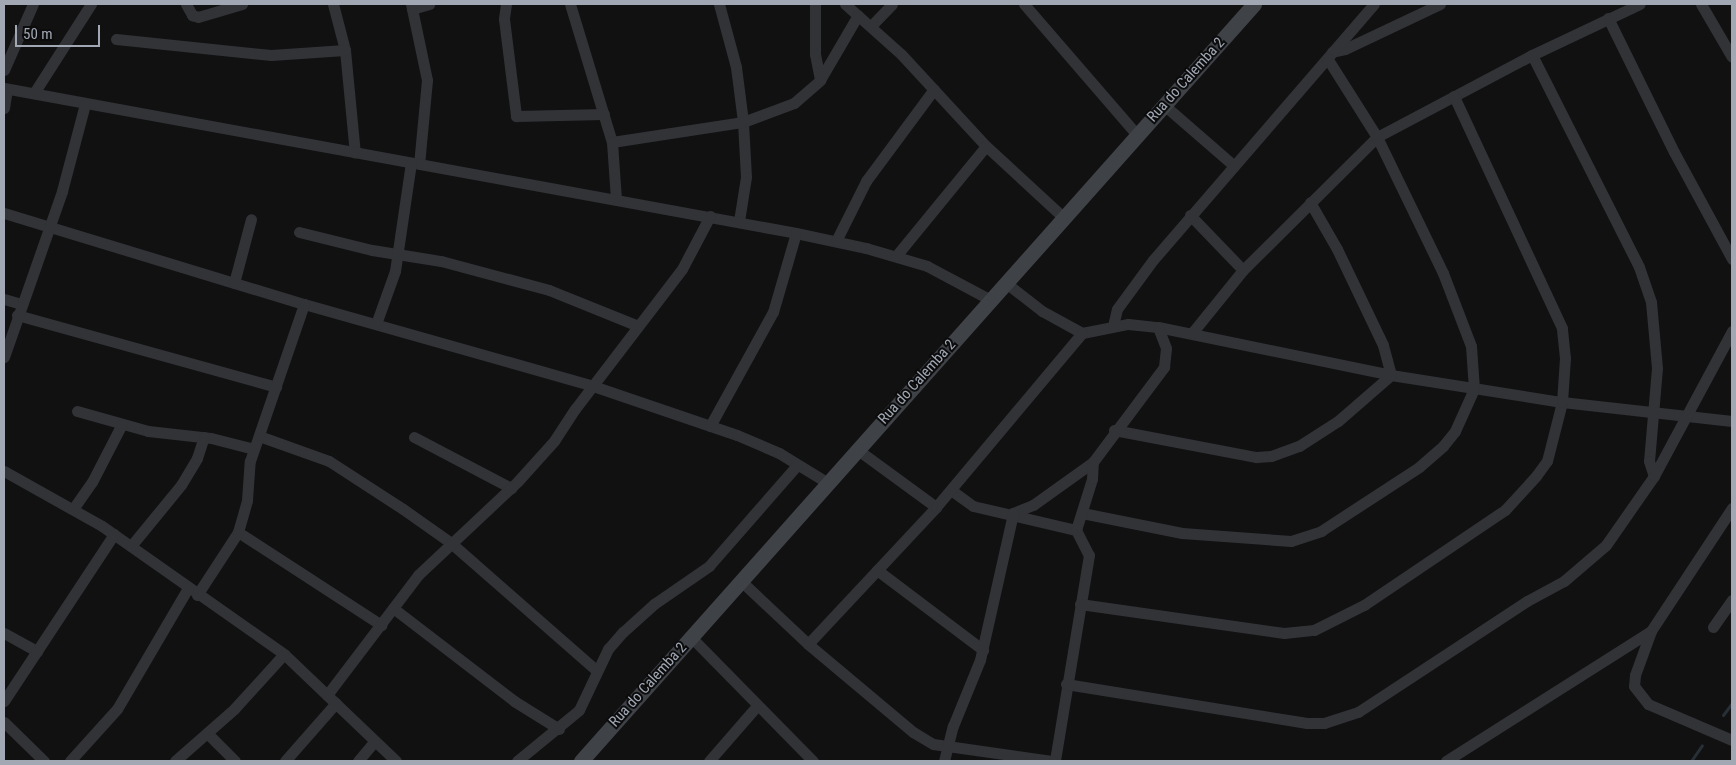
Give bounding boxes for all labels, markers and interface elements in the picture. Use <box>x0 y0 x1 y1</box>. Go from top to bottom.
scale bar <box>18 15 102 47</box>
text: 50 m <box>23 25 53 43</box>
street label: Rua do Calemba 2 <box>1143 34 1229 126</box>
street label: Rua do Calemba 2 <box>874 336 960 428</box>
street label: Rua do Calemba 2 <box>605 639 691 731</box>

